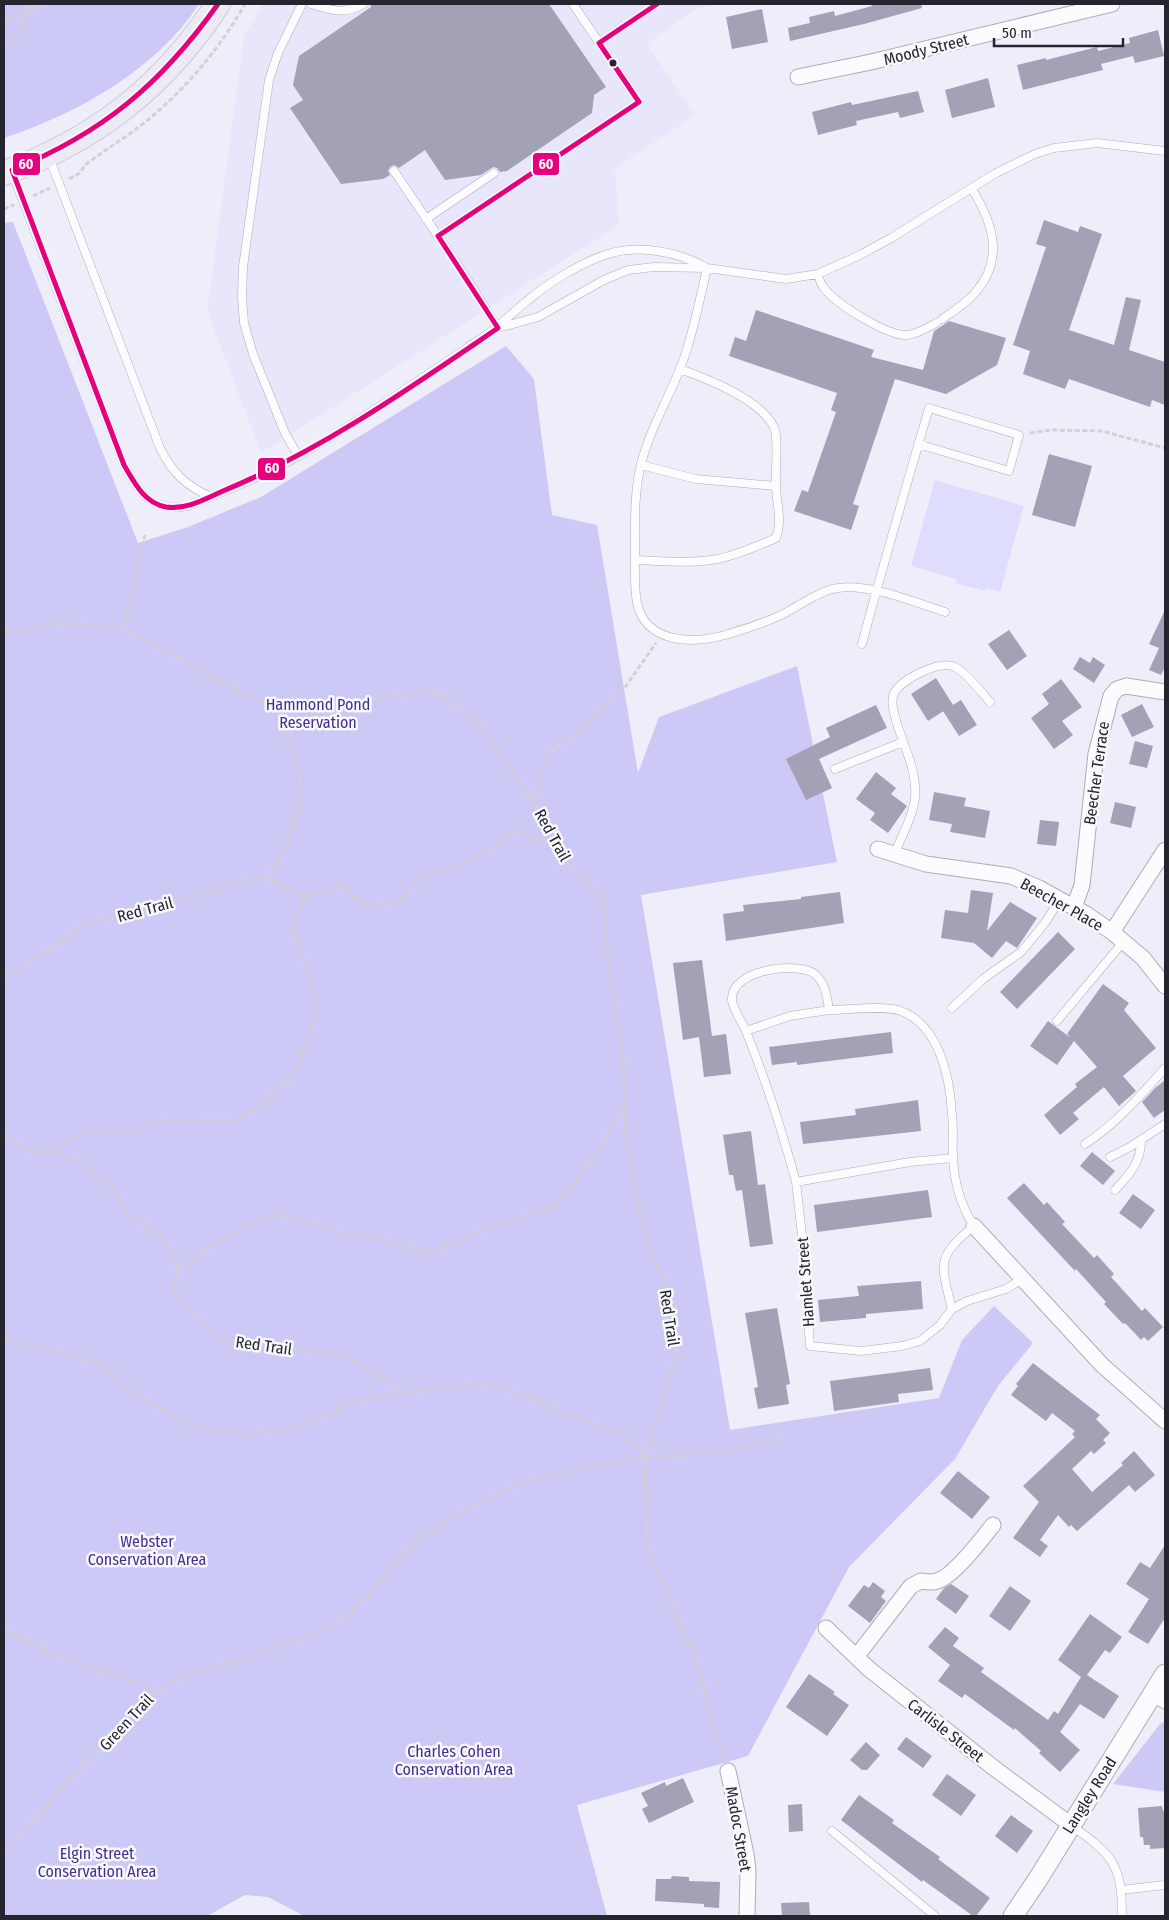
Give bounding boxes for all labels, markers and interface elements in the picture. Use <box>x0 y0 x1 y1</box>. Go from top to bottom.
scale bar <box>994 15 1123 47</box>
text: 50 m <box>1002 24 1032 42</box>
street label: Moody Street <box>882 30 971 69</box>
unlabelled marker <box>608 58 618 68</box>
line badge: 60 <box>12 152 41 176</box>
line badge: 60 <box>532 152 560 176</box>
text: 60 <box>19 156 34 173</box>
text: 60 <box>539 156 554 173</box>
line badge: 60 <box>257 457 286 481</box>
text: 60 <box>265 460 280 477</box>
park label: Hammond Pond Reservation <box>266 695 370 732</box>
street label: Beecher Terrace <box>1080 720 1113 826</box>
street label: Red Trail <box>530 806 575 865</box>
street label: Beecher Place <box>1017 874 1107 935</box>
street label: Red Trail <box>115 893 175 926</box>
street label: Hamlet Street <box>793 1236 818 1328</box>
street label: Red Trail <box>656 1289 683 1348</box>
street label: Red Trail <box>234 1332 293 1359</box>
park label: Webster Conservation Area <box>88 1532 207 1569</box>
street label: Green Trail <box>95 1690 157 1755</box>
street label: Carlisle Street <box>904 1695 988 1767</box>
park label: Charles Cohen Conservation Area <box>395 1742 514 1779</box>
street label: Langley Road <box>1058 1753 1120 1837</box>
street label: Madoc Street <box>722 1785 755 1874</box>
park label: Elgin Street Conservation Area <box>38 1844 157 1881</box>

